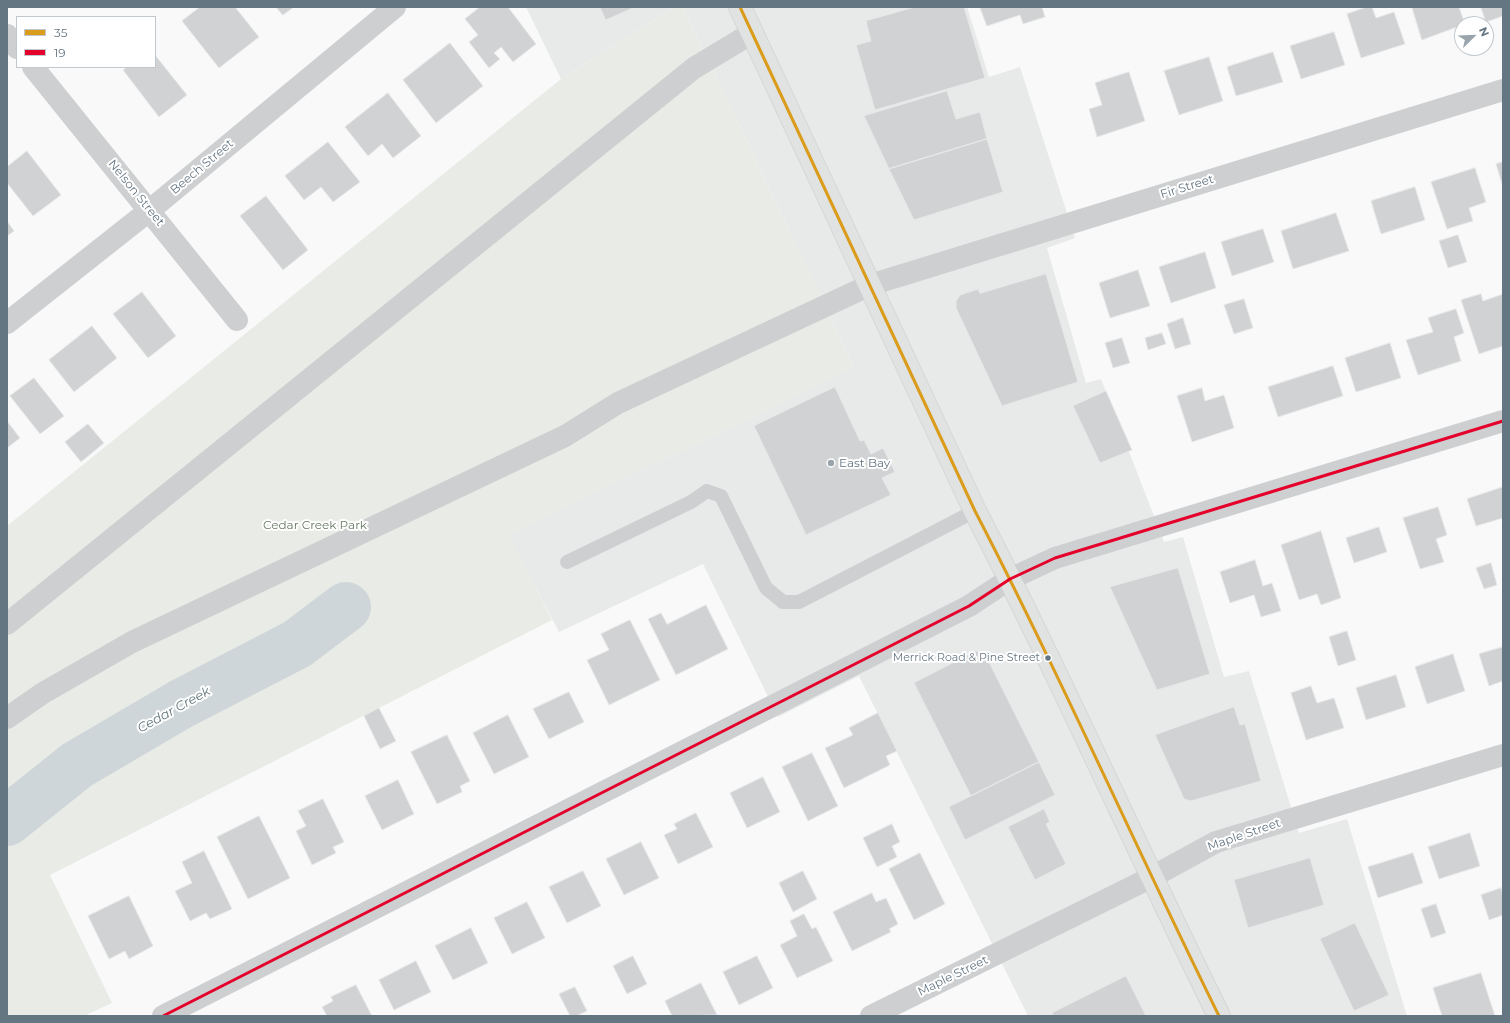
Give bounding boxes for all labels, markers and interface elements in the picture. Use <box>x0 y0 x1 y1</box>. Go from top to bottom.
legend <box>16 16 156 68</box>
north arrow <box>1454 16 1494 56</box>
text: 35 <box>54 25 67 40</box>
text: N <box>1476 25 1492 39</box>
text: 19 <box>54 45 66 60</box>
street label: Beech Street <box>168 136 236 198</box>
street label: Nelson Street <box>105 157 167 229</box>
street label: Fir Street <box>1159 172 1215 202</box>
place label: East Bay <box>839 456 890 470</box>
marker: East Bay <box>826 458 836 468</box>
park label: Cedar Creek Park <box>263 518 367 532</box>
place label: Merrick Road & Pine Street <box>893 651 1040 665</box>
marker: Merrick Road & Pine Street <box>1043 653 1053 663</box>
water label: Cedar Creek <box>135 684 213 736</box>
street label: Maple Street <box>1205 816 1283 854</box>
street label: Maple Street <box>915 953 991 999</box>

